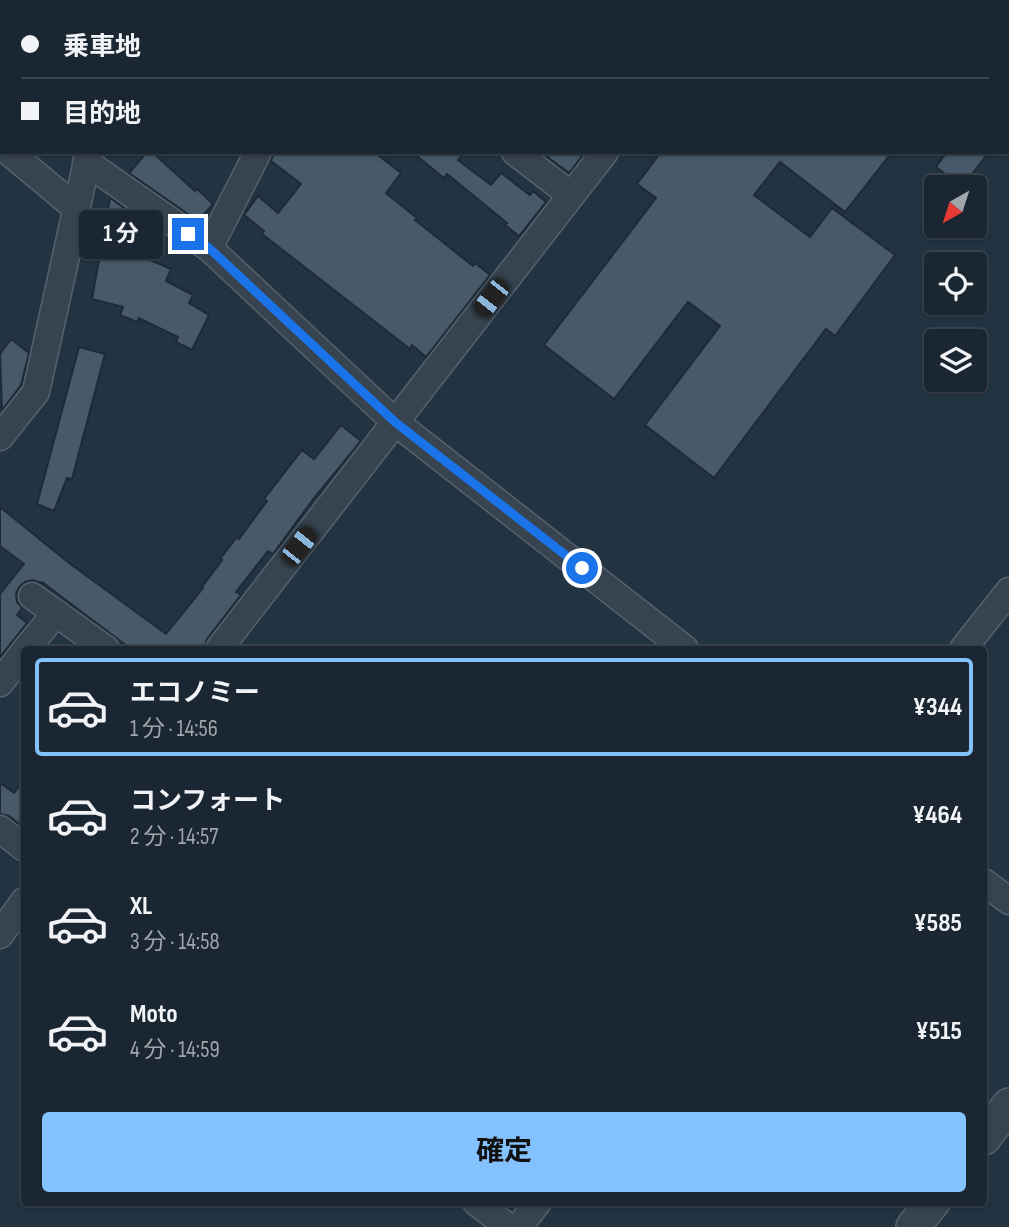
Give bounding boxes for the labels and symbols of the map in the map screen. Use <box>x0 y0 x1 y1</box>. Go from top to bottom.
north arrow <box>924 175 987 238</box>
callout: 1 分 <box>80 210 164 258</box>
route end <box>172 218 204 250</box>
car <box>470 275 513 321</box>
car <box>278 523 321 569</box>
route start <box>566 552 598 584</box>

